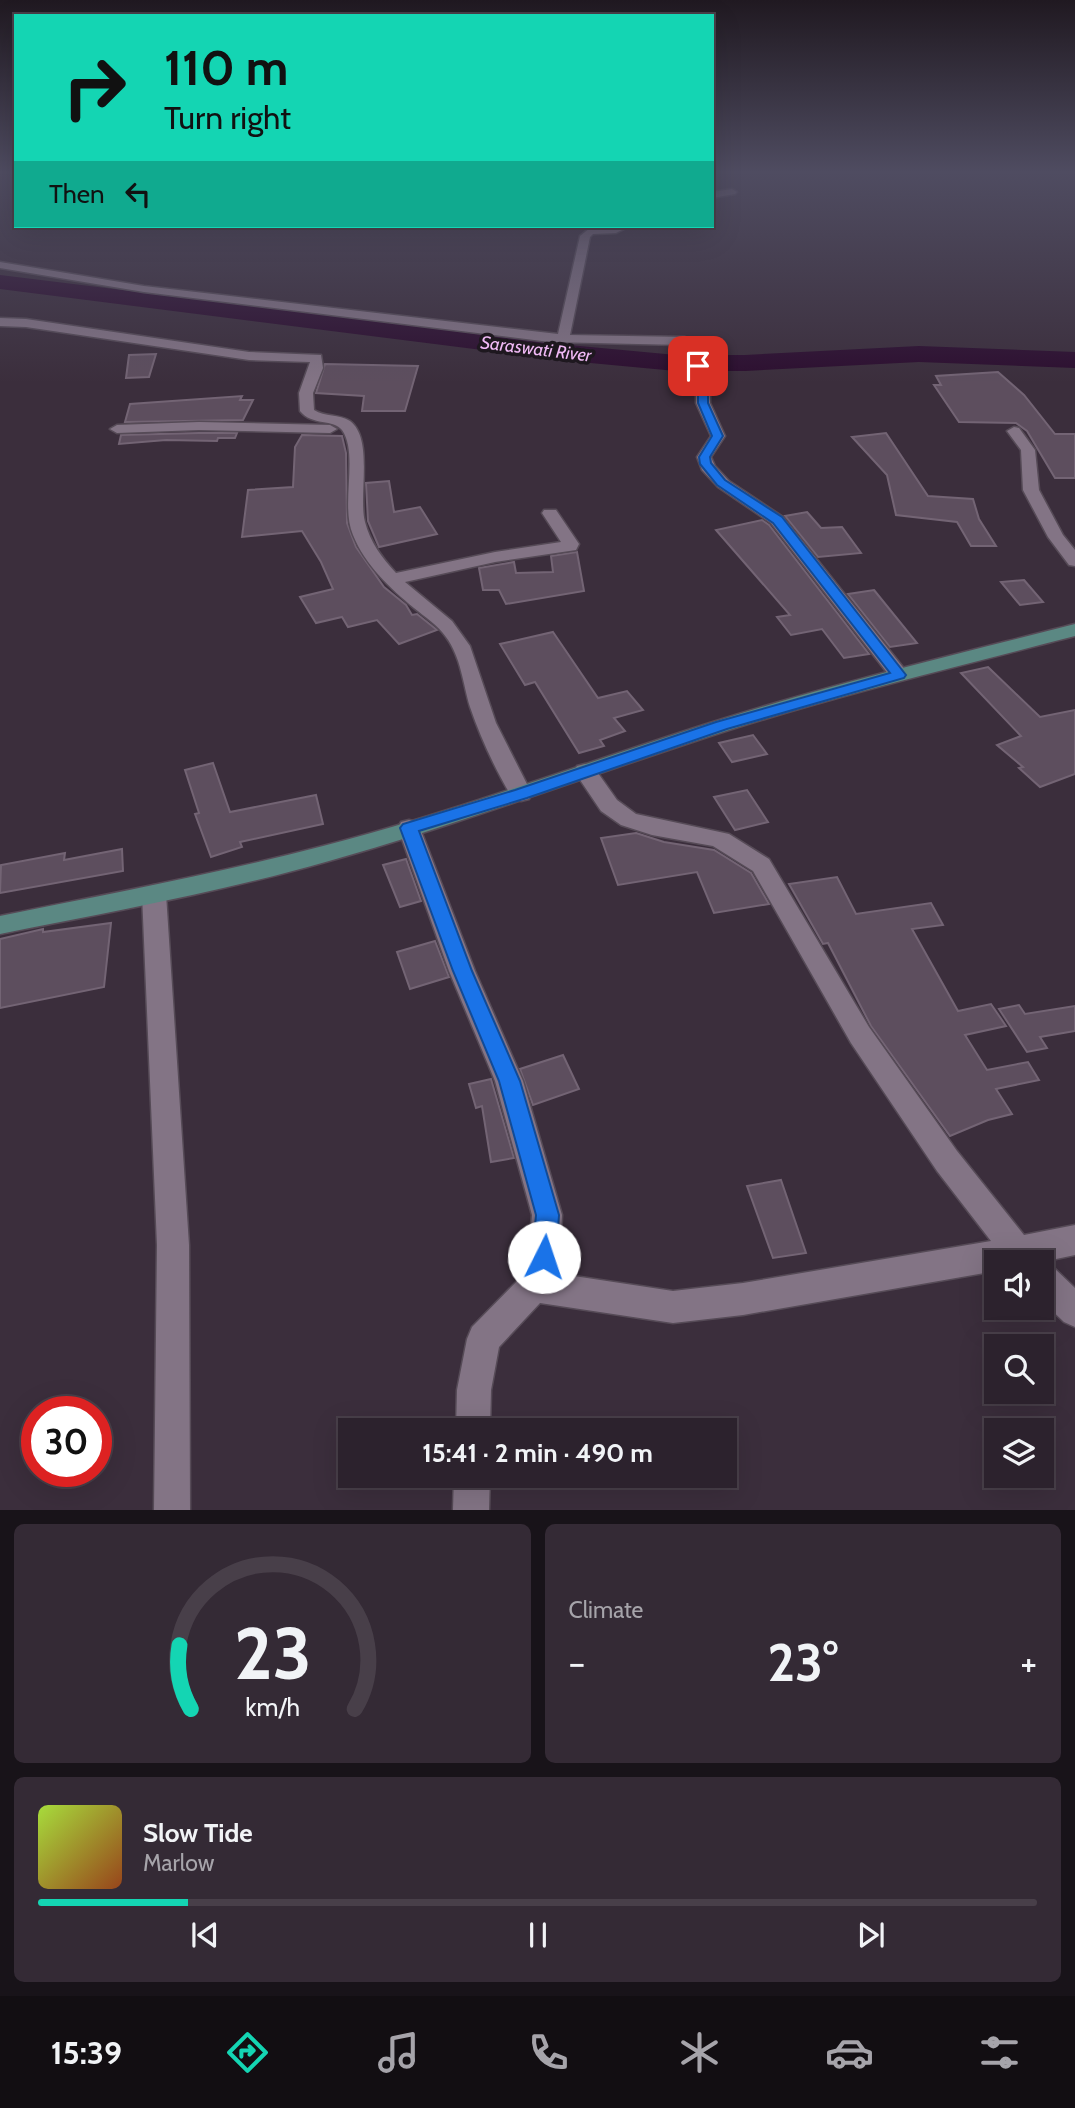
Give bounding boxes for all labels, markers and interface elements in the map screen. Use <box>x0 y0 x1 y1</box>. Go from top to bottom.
text: 110 m <box>164 38 288 97</box>
icon: right <box>49 42 140 133</box>
text: Turn right <box>164 98 291 137</box>
icon: left <box>119 175 157 213</box>
text: Then <box>49 178 105 210</box>
water label: Saraswati River <box>479 331 594 367</box>
pin <box>668 336 728 396</box>
icon: arrive <box>679 347 717 385</box>
position arrow <box>507 1220 581 1294</box>
map controls <box>984 1250 1054 1488</box>
button: sound <box>984 1250 1054 1320</box>
button: search <box>984 1334 1054 1404</box>
speed limit sign: 30 <box>21 1396 112 1487</box>
button: layers <box>984 1418 1054 1488</box>
text: 15:41 · 2 min · 490 m <box>422 1437 653 1469</box>
text: Climate <box>569 1596 643 1624</box>
text: 23 <box>233 1610 311 1698</box>
text: 23° <box>767 1631 838 1694</box>
text: − <box>569 1639 585 1686</box>
text: + <box>1020 1639 1037 1686</box>
text: km/h <box>245 1692 300 1722</box>
text: Slow Tide <box>143 1817 253 1849</box>
text: Marlow <box>143 1849 214 1877</box>
icon: previous <box>186 1916 224 1954</box>
icon: pause <box>519 1916 557 1954</box>
icon: next <box>852 1916 890 1954</box>
icon: directions <box>223 2028 272 2077</box>
icon: music <box>374 2028 423 2077</box>
icon: phone <box>524 2028 573 2077</box>
icon: climate <box>675 2028 724 2077</box>
icon: car <box>825 2028 874 2077</box>
icon: filters <box>975 2028 1024 2077</box>
text: 15:39 <box>51 2033 122 2072</box>

